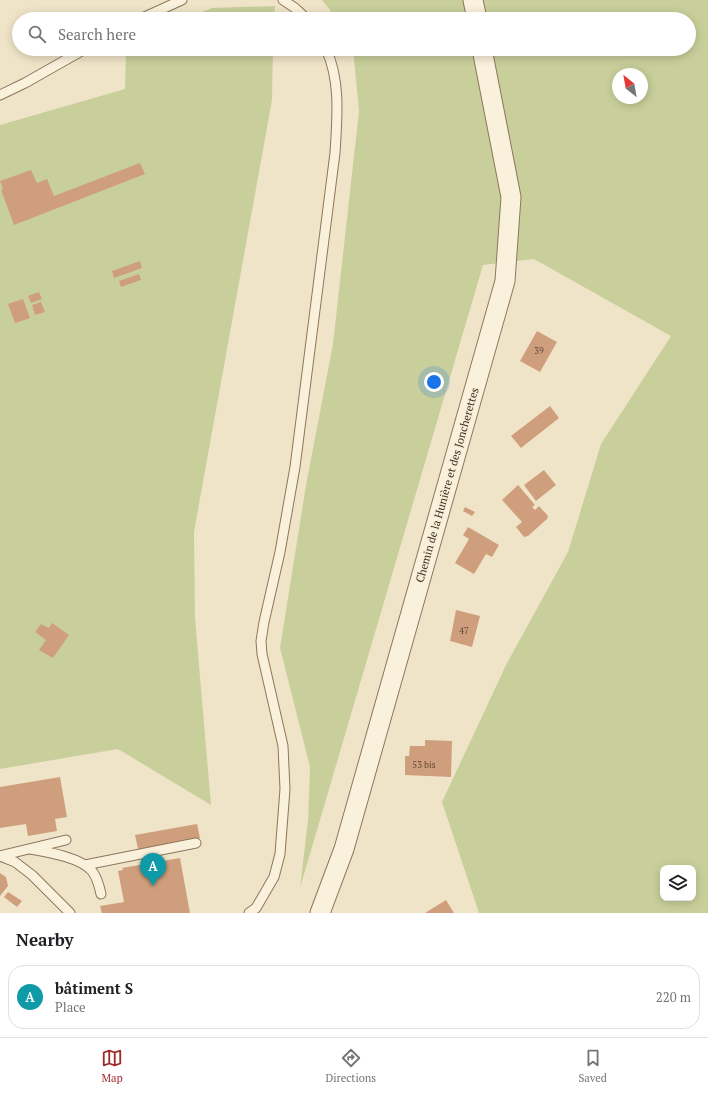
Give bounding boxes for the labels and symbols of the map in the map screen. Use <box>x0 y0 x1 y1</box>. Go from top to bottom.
north arrow <box>612 68 648 104</box>
house number: 39 <box>534 345 544 357</box>
your location <box>424 372 444 392</box>
street label: Chemin de la Hunière et des Joncherettes <box>412 386 482 584</box>
house number: 47 <box>459 625 469 637</box>
house number: 53 bis <box>412 759 436 771</box>
pin: A <box>140 853 166 886</box>

